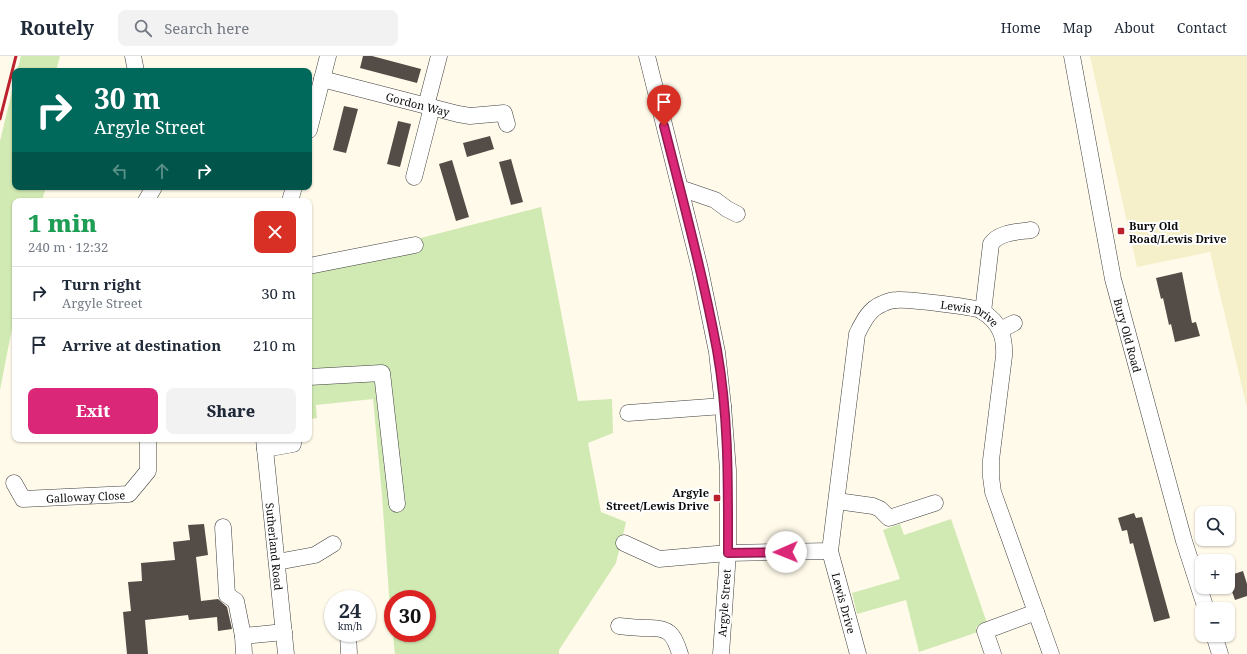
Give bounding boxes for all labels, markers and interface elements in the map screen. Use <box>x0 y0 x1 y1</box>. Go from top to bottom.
search box <box>118 10 398 46</box>
text: Routely <box>20 15 94 41</box>
icon: search <box>132 17 154 39</box>
text: Search here <box>164 18 249 38</box>
text: Home <box>1001 18 1041 37</box>
text: Map <box>1063 18 1092 37</box>
text: About <box>1114 18 1155 37</box>
text: Contact <box>1177 18 1227 37</box>
text: 30 m <box>94 79 161 117</box>
icon: right <box>28 84 80 136</box>
pin <box>647 85 681 126</box>
street label: Gordon Way <box>384 88 452 119</box>
icon: arrive <box>653 91 675 113</box>
text: Argyle Street <box>94 115 205 139</box>
icon: left <box>109 160 131 182</box>
icon: ahead <box>151 160 173 182</box>
icon: right <box>193 160 215 182</box>
text: 1 min <box>28 206 97 239</box>
button: close <box>254 211 296 253</box>
place label: Bury Old Road/Lewis Drive <box>1129 218 1226 246</box>
marker: Bury Old Road/Lewis Drive <box>1116 226 1126 236</box>
text: 240 m · 12:32 <box>28 238 108 256</box>
text: Turn right <box>62 274 141 294</box>
icon: right <box>28 282 50 304</box>
text: 30 m <box>261 283 296 303</box>
text: Argyle Street <box>62 294 142 312</box>
street label: Lewis Drive <box>940 296 1003 330</box>
street label: Bury Old Road <box>1111 296 1146 374</box>
icon: arrive <box>28 334 50 356</box>
text: Arrive at destination <box>62 335 221 355</box>
text: 210 m <box>253 335 296 355</box>
button: Exit <box>28 388 158 434</box>
button: Share <box>166 388 296 434</box>
place label: Argyle Street/Lewis Drive <box>606 485 709 513</box>
street label: Galloway Close <box>46 487 126 505</box>
marker: Argyle Street/Lewis Drive <box>712 493 722 503</box>
street label: Sutherland Road <box>263 502 287 591</box>
map controls <box>1195 506 1235 642</box>
button: search <box>1195 506 1235 546</box>
position arrow <box>765 531 807 573</box>
button: + <box>1195 554 1235 594</box>
street label: Argyle Street <box>714 568 734 637</box>
street label: Lewis Drive <box>829 571 859 635</box>
speed limit sign: 30 <box>384 590 436 642</box>
text: 24 <box>339 597 361 624</box>
button: − <box>1195 602 1235 642</box>
text: km/h <box>338 619 362 633</box>

